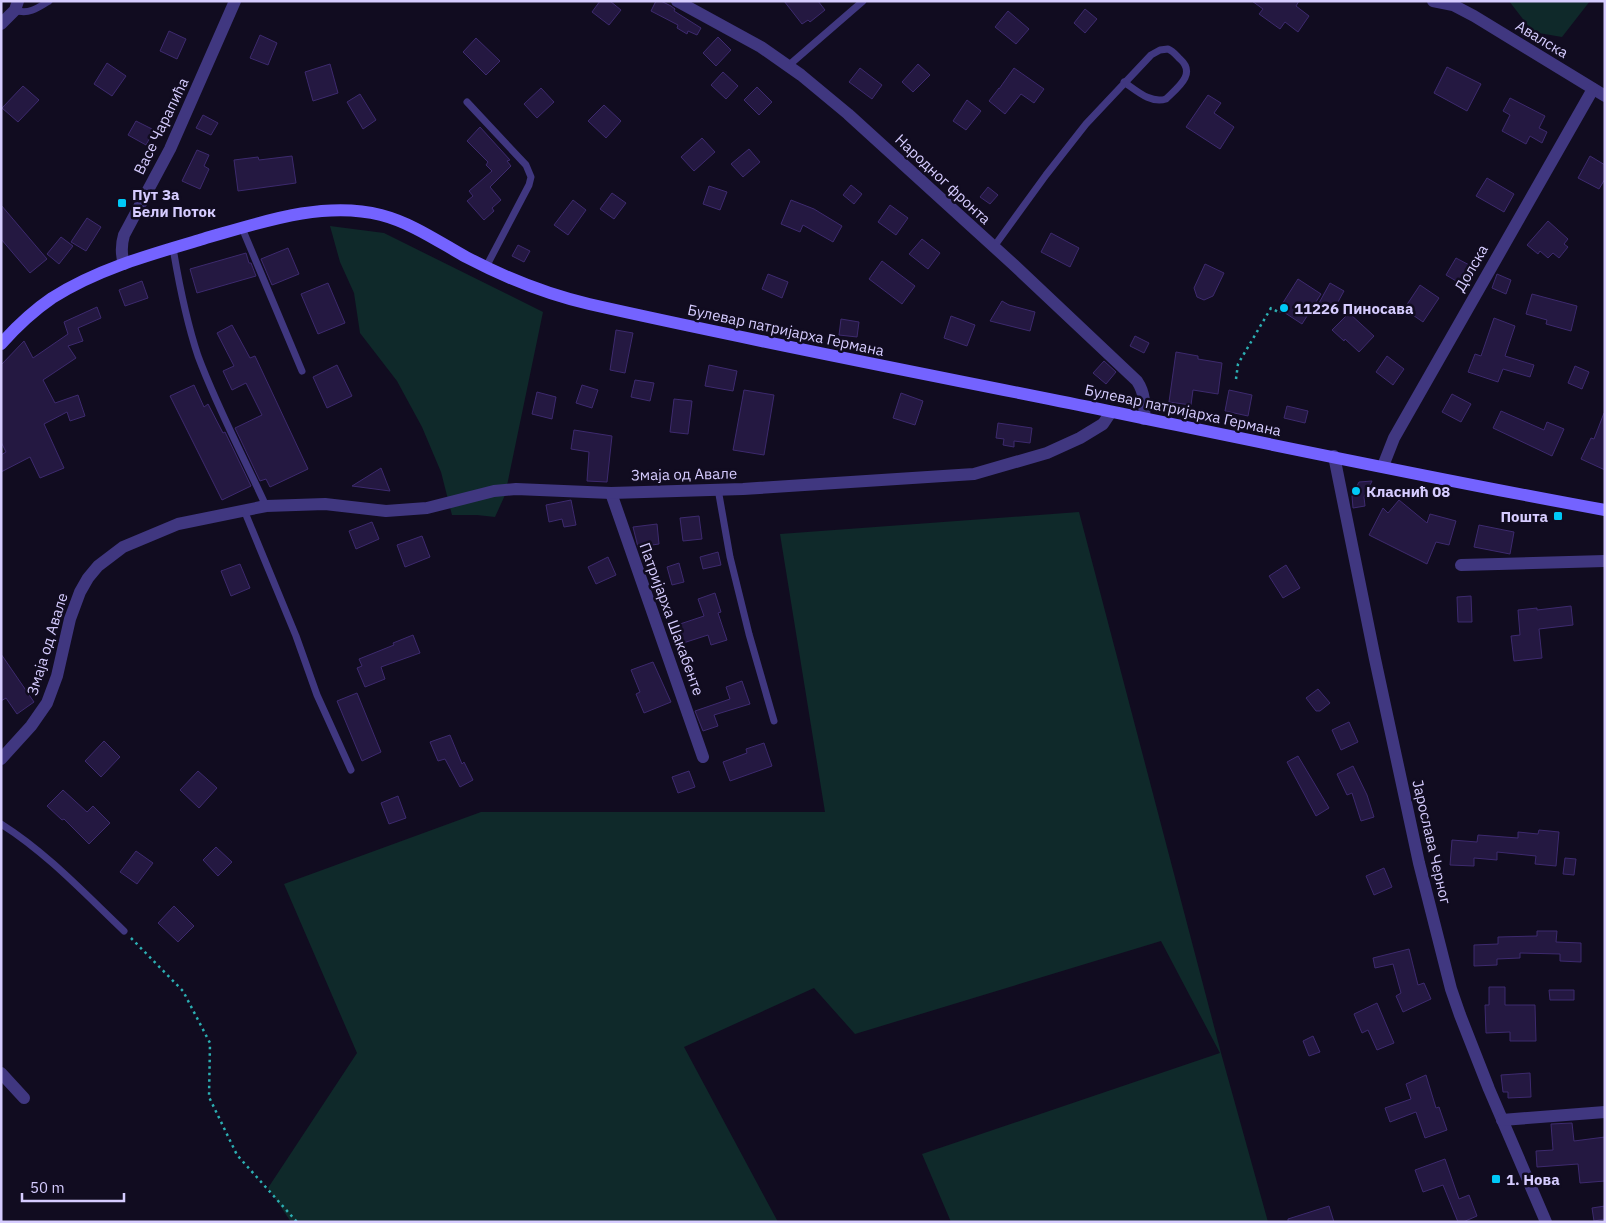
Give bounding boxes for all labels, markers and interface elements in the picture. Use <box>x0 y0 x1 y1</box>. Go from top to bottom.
street label: Авалска <box>1512 16 1572 62</box>
street label: Васе Чарапића <box>129 74 193 178</box>
street label: Народног фронта <box>891 130 995 228</box>
place label: Пут За Бели Поток <box>132 185 216 221</box>
marker: Пут За Бели Поток <box>116 197 128 209</box>
street label: Долска <box>1450 241 1492 295</box>
place label: 11226 Пиносава <box>1294 299 1414 318</box>
street label: Булевар патријарха Германа <box>686 300 886 360</box>
marker: 11226 Пиносава <box>1278 302 1290 314</box>
street label: Булевар патријарха Германа <box>1083 380 1283 440</box>
street label: Змаја од Авале <box>631 464 737 484</box>
place label: Класнић 08 <box>1366 482 1450 501</box>
marker: Класнић 08 <box>1350 485 1362 497</box>
place label: Пошта <box>1500 507 1548 526</box>
marker: Пошта <box>1552 510 1564 522</box>
street label: Патријарха Шакабенте <box>635 540 709 698</box>
street label: Змаја од Авале <box>22 590 72 698</box>
street label: Јарослава Черног <box>1408 778 1456 906</box>
scale bar <box>22 1170 125 1202</box>
place label: 1. Нова <box>1506 1170 1560 1189</box>
marker: 1. Нова <box>1490 1173 1502 1185</box>
text: 50 m <box>30 1178 65 1197</box>

